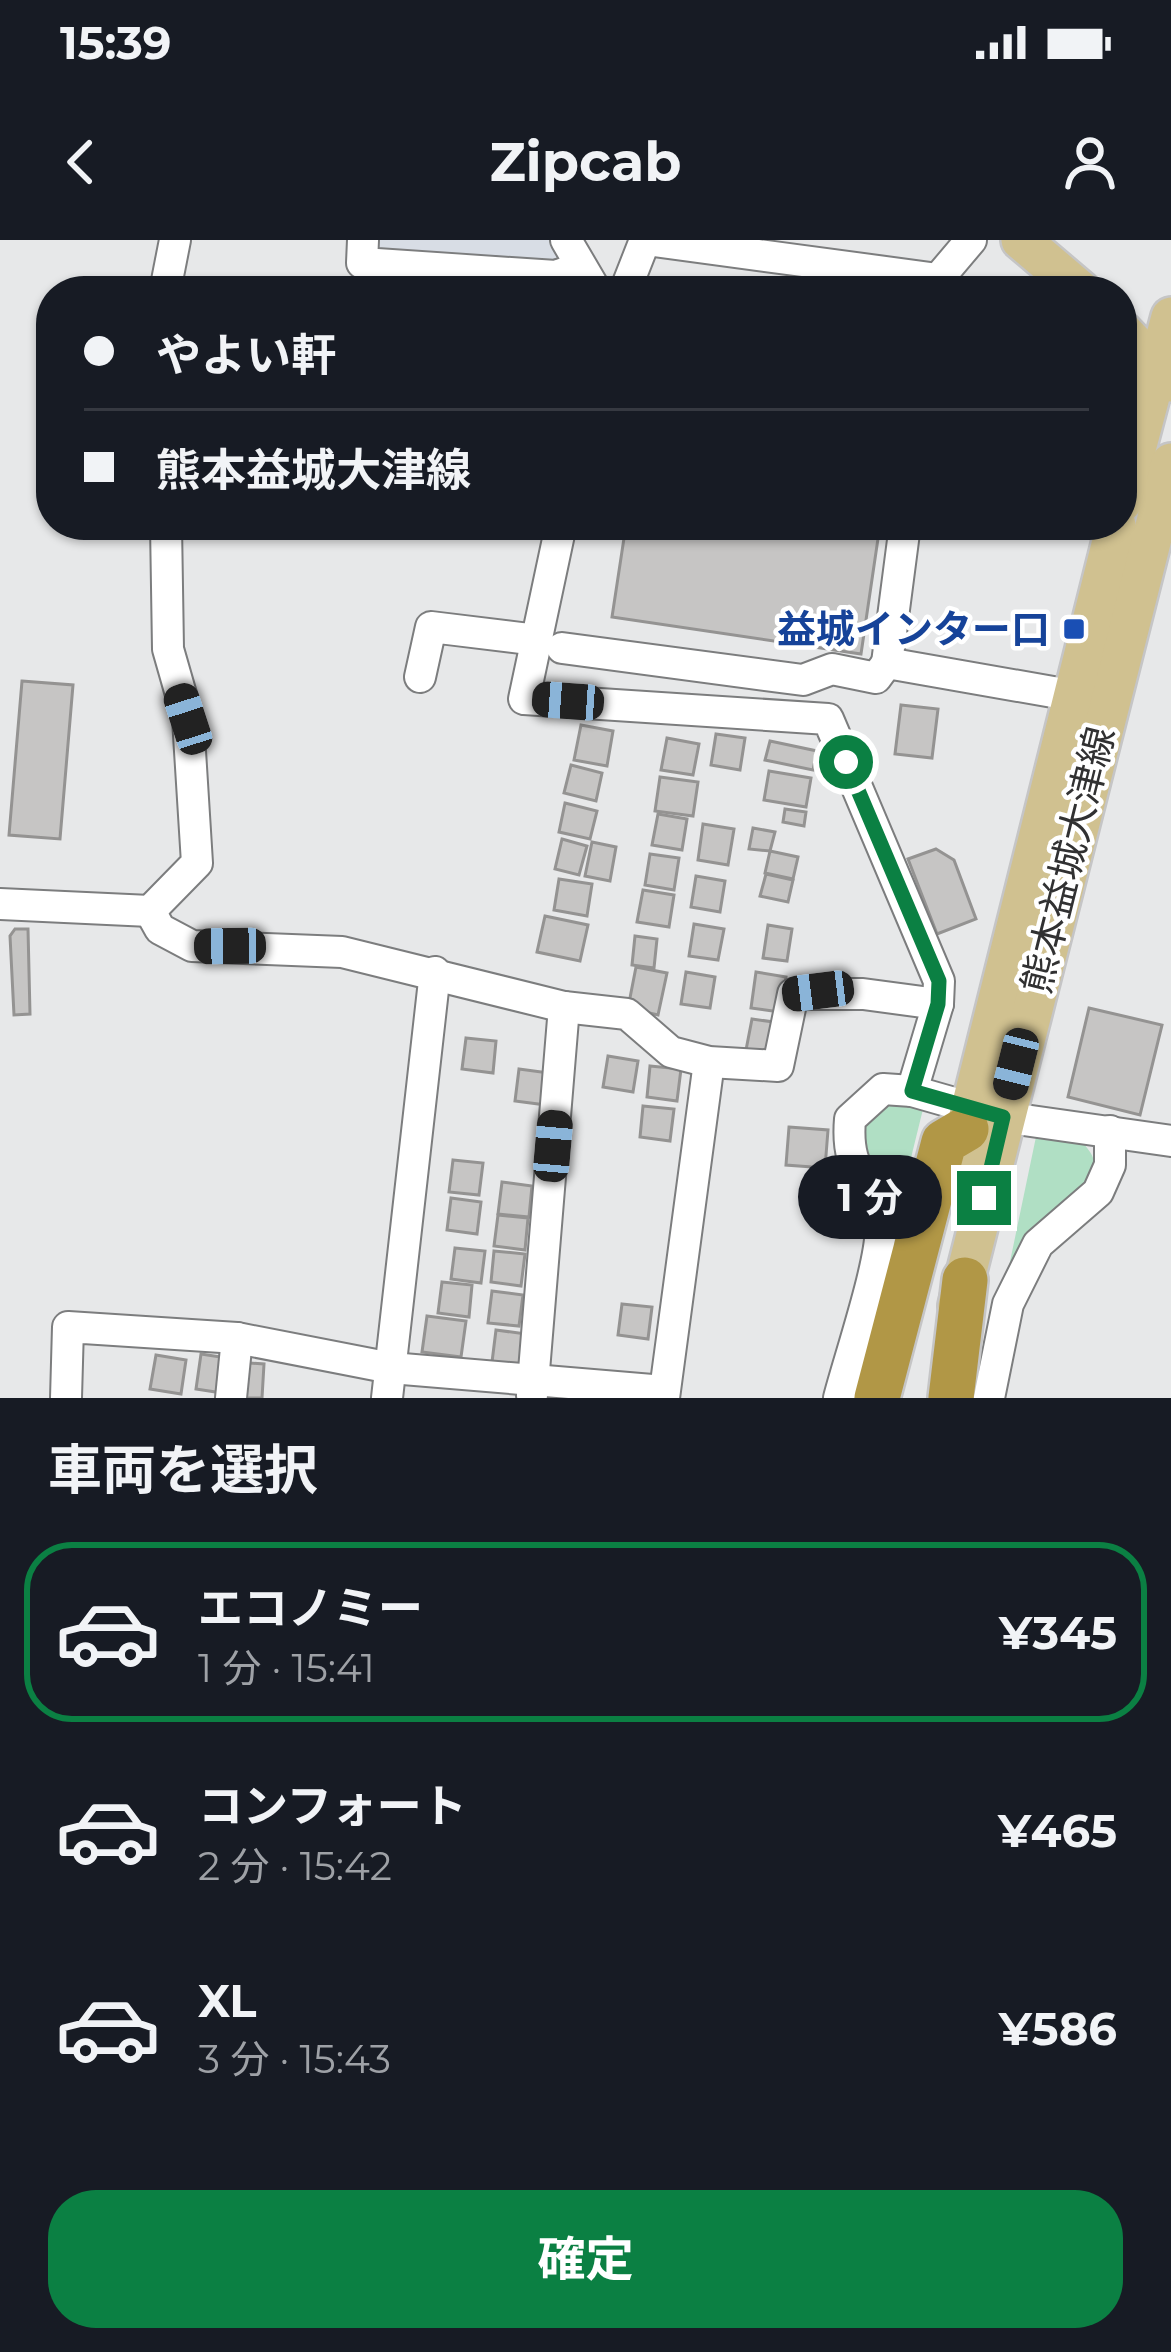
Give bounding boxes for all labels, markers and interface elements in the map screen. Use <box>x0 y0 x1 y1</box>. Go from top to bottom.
text: 15:39 <box>60 15 172 70</box>
icon: back <box>48 129 114 195</box>
text: Zipcab <box>489 129 682 195</box>
icon: person <box>1057 129 1123 195</box>
text: やよい軒 <box>156 327 336 382</box>
text: 熊本益城大津線 <box>156 442 471 497</box>
place label: 益城インター口 <box>777 605 1050 653</box>
marker: 益城インター口 <box>1061 616 1087 642</box>
car <box>160 679 216 759</box>
car <box>531 681 605 721</box>
street label: 熊本益城大津線 <box>1012 722 1124 998</box>
route start <box>819 735 873 789</box>
car <box>194 927 266 965</box>
car <box>780 969 856 1013</box>
car <box>990 1025 1042 1103</box>
car <box>532 1109 574 1183</box>
callout: 1 分 <box>798 1156 942 1240</box>
route end <box>957 1171 1011 1225</box>
text: 1 分 <box>837 1173 903 1221</box>
text: 車両を選択 <box>48 1437 318 1503</box>
icon: car <box>54 1578 162 1686</box>
text: エコノミー <box>198 1580 423 1635</box>
text: ¥345 <box>999 1605 1117 1660</box>
text: 1 分 · 15:41 <box>198 1644 375 1692</box>
icon: car <box>54 1776 162 1884</box>
text: コンフォート <box>198 1778 467 1833</box>
text: ¥465 <box>998 1803 1117 1858</box>
text: 2 分 · 15:42 <box>198 1842 392 1890</box>
text: XL <box>198 1973 256 2028</box>
icon: car <box>54 1974 162 2082</box>
text: ¥586 <box>999 2001 1117 2056</box>
text: 3 分 · 15:43 <box>198 2035 391 2083</box>
button: 確定 <box>48 2190 1123 2328</box>

